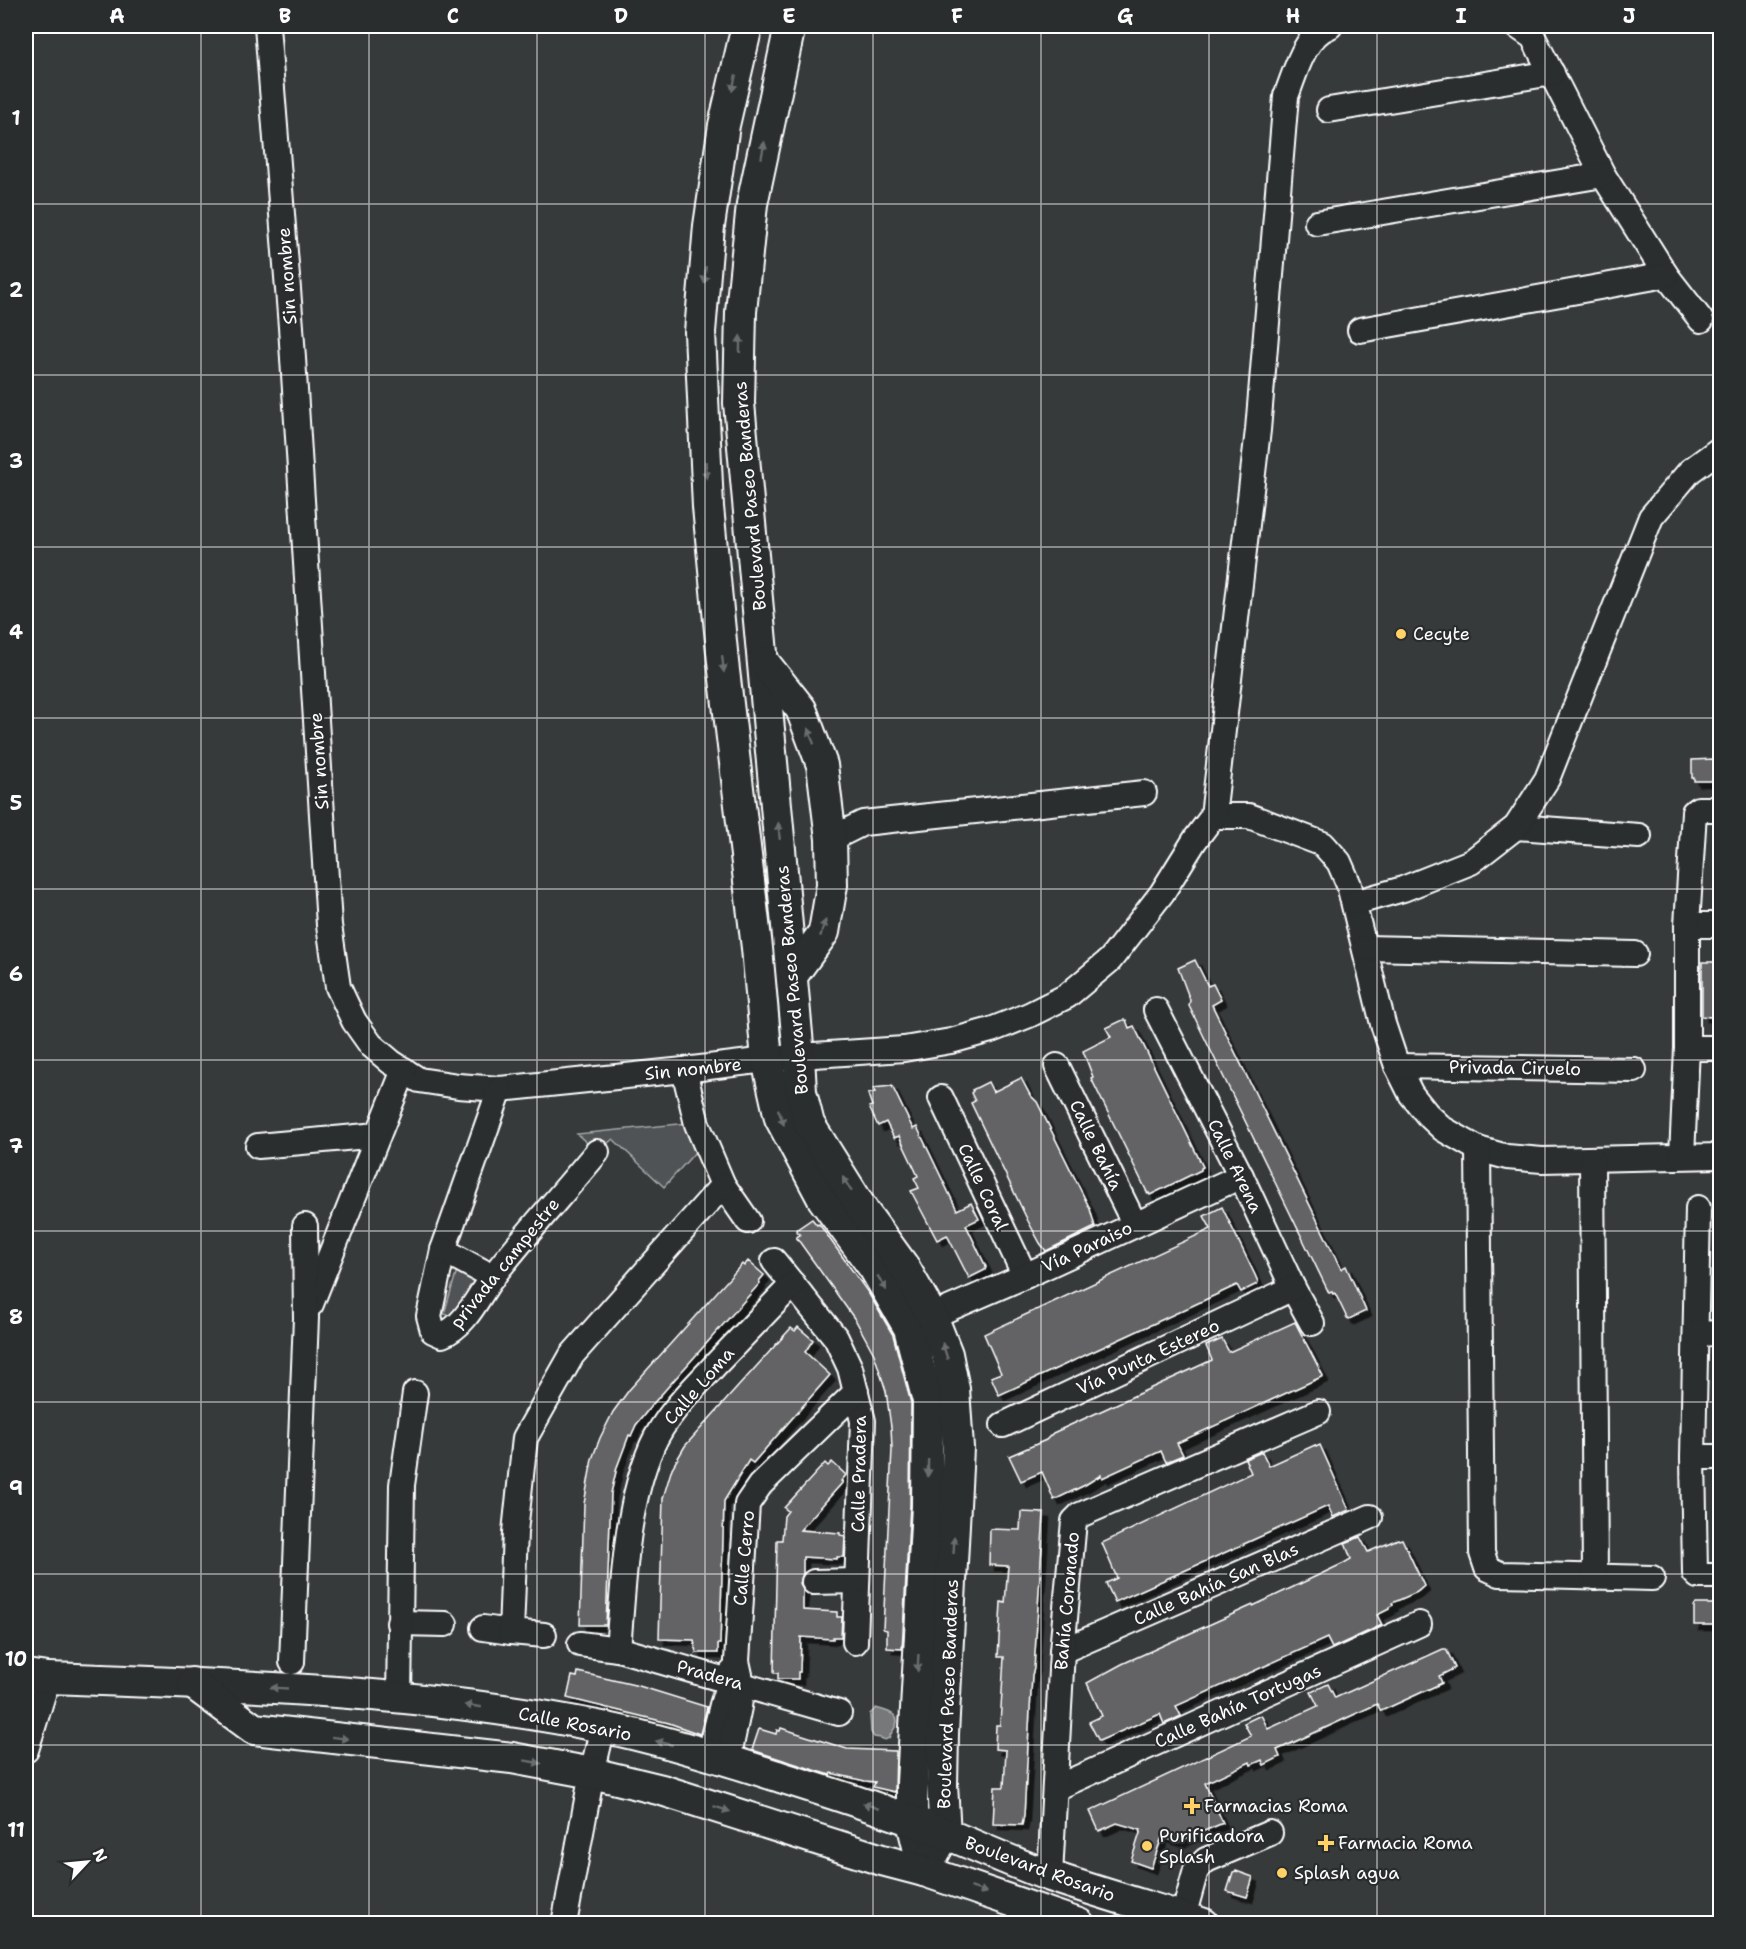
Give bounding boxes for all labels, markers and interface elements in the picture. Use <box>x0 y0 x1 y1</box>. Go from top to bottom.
text: A <box>109 3 125 29</box>
text: B <box>279 3 291 29</box>
text: C <box>447 3 459 29</box>
text: D <box>614 3 628 29</box>
text: E <box>782 3 796 29</box>
text: F <box>951 3 963 29</box>
text: G <box>1117 3 1133 29</box>
text: H <box>1286 3 1300 29</box>
text: I <box>1455 3 1467 29</box>
text: J <box>1623 3 1636 29</box>
one-way arrow <box>729 73 738 92</box>
text: 1 <box>11 105 21 131</box>
one-way arrow <box>759 141 768 160</box>
street label: Sin nombre <box>272 227 302 325</box>
one-way arrow <box>700 266 709 285</box>
text: 2 <box>9 277 23 303</box>
one-way arrow <box>735 334 745 353</box>
street label: Boulevard Paseo Banderas <box>728 380 772 612</box>
text: 3 <box>9 448 23 474</box>
one-way arrow <box>702 460 711 479</box>
text: 4 <box>9 619 23 645</box>
place label: Cecyte <box>1413 622 1470 646</box>
marker: Cecyte <box>1394 627 1408 641</box>
one-way arrow <box>718 655 728 674</box>
street label: Sin nombre <box>304 712 334 810</box>
one-way arrow <box>806 727 816 745</box>
text: 5 <box>10 790 22 816</box>
one-way arrow <box>774 821 784 840</box>
street label: Boulevard Paseo Banderas <box>770 864 814 1096</box>
one-way arrow <box>819 918 829 936</box>
text: 6 <box>9 961 23 987</box>
street label: Sin nombre <box>643 1052 743 1086</box>
street label: Privada Ciruelo <box>1449 1055 1581 1081</box>
street label: Calle Bahía <box>1064 1096 1128 1194</box>
one-way arrow <box>776 1108 786 1126</box>
street label: Calle Arena <box>1202 1115 1268 1217</box>
text: 7 <box>9 1133 23 1159</box>
street label: Calle Coral <box>952 1139 1014 1235</box>
one-way arrow <box>841 1176 852 1192</box>
street label: privada campestre <box>445 1193 565 1333</box>
street label: Vía Paraiso <box>1038 1216 1136 1278</box>
one-way arrow <box>877 1275 888 1291</box>
text: 8 <box>9 1304 23 1330</box>
street label: Vía Punta Estereo <box>1073 1313 1223 1401</box>
street label: Calle Loma <box>658 1342 740 1430</box>
one-way arrow <box>940 1342 950 1360</box>
street label: Calle Pradera <box>846 1415 872 1533</box>
one-way arrow <box>924 1458 933 1477</box>
text: 9 <box>9 1475 23 1501</box>
street label: Calle Cerro <box>728 1509 760 1607</box>
street label: Bahía Coronado <box>1049 1531 1085 1671</box>
one-way arrow <box>949 1536 958 1555</box>
street label: Calle Bahía San Blas <box>1130 1537 1302 1631</box>
street label: Boulevard Paseo Banderas <box>932 1579 964 1809</box>
text: 10 <box>5 1646 27 1672</box>
one-way arrow <box>914 1653 923 1672</box>
street label: Pradera <box>674 1654 746 1696</box>
street label: Calle Bahía Tortugas <box>1151 1658 1325 1754</box>
one-way arrow <box>269 1683 288 1693</box>
street label: Calle Rosario <box>516 1701 634 1747</box>
one-way arrow <box>463 1702 482 1711</box>
one-way arrow <box>330 1734 349 1743</box>
one-way arrow <box>655 1737 673 1747</box>
one-way arrow <box>524 1758 543 1767</box>
place label: Farmacias Roma <box>1204 1794 1348 1818</box>
marker: Farmacias Roma <box>1185 1799 1199 1813</box>
one-way arrow <box>861 1801 879 1811</box>
one-way arrow <box>713 1805 731 1814</box>
text: 11 <box>7 1817 25 1843</box>
place label: Purificadora Splash <box>1159 1824 1264 1869</box>
street label: Boulevard Rosario <box>961 1831 1119 1907</box>
place label: Farmacia Roma <box>1338 1831 1473 1855</box>
north arrow <box>57 1832 117 1892</box>
marker: Farmacia Roma <box>1319 1836 1333 1850</box>
marker: Purificadora Splash <box>1140 1839 1154 1853</box>
text: N <box>88 1845 112 1866</box>
place label: Splash agua <box>1294 1861 1400 1885</box>
marker: Splash agua <box>1275 1866 1289 1880</box>
one-way arrow <box>970 1886 988 1896</box>

